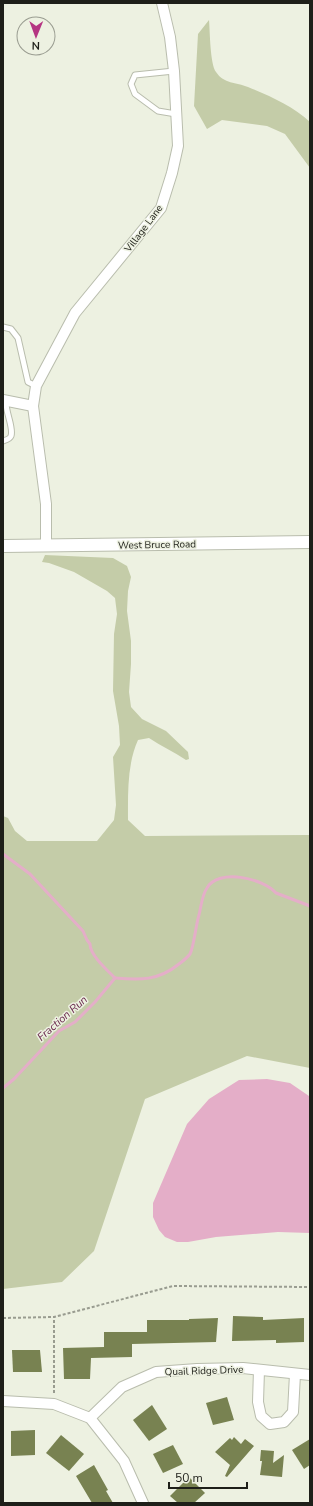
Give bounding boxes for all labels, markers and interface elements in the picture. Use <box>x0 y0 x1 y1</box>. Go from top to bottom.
north arrow <box>16 16 56 56</box>
text: N <box>32 38 40 53</box>
street label: Village Lane <box>121 202 166 256</box>
street label: West Bruce Road <box>118 537 196 553</box>
water label: Fraction Run <box>34 992 91 1044</box>
street label: Quail Ridge Drive <box>164 1363 244 1379</box>
scale bar <box>169 1464 247 1490</box>
text: 50 m <box>175 1470 203 1486</box>

